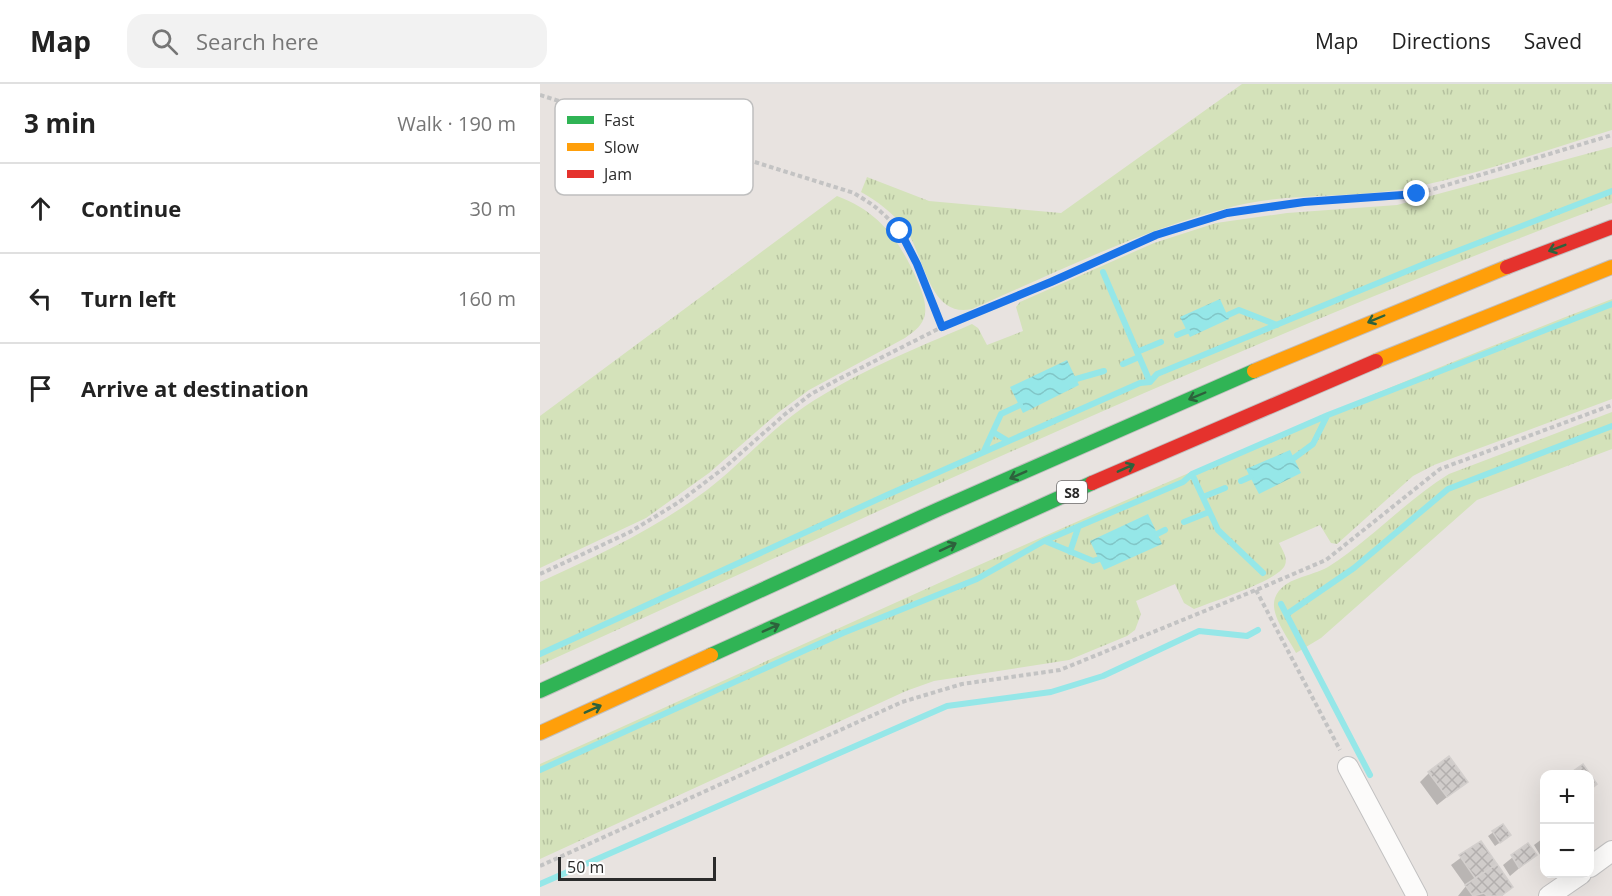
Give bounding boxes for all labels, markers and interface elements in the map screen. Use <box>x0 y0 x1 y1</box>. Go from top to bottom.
search box <box>127 14 547 68</box>
text: Map <box>30 22 91 60</box>
icon: search <box>148 25 181 58</box>
text: Search here <box>196 26 319 56</box>
text: Map <box>1315 27 1358 55</box>
text: Directions <box>1391 27 1491 55</box>
text: Saved <box>1524 27 1582 55</box>
legend <box>555 99 753 195</box>
text: 3 min <box>24 105 96 141</box>
text: Fast <box>604 109 635 131</box>
text: Walk · 190 m <box>397 110 516 137</box>
text: Slow <box>604 136 639 158</box>
text: Jam <box>602 163 632 185</box>
route end <box>1403 180 1429 206</box>
icon: ahead <box>24 192 57 225</box>
text: Continue <box>81 193 181 223</box>
text: 30 m <box>469 195 516 222</box>
route start <box>886 217 912 243</box>
one-way arrow <box>1549 243 1567 254</box>
icon: left <box>24 282 57 315</box>
text: Turn left <box>81 283 176 313</box>
text: 160 m <box>458 285 516 312</box>
one-way arrow <box>1367 314 1386 325</box>
icon: arrive <box>24 372 57 405</box>
text: Arrive at destination <box>81 373 309 403</box>
one-way arrow <box>1188 390 1206 402</box>
one-way arrow <box>1117 462 1135 473</box>
one-way arrow <box>1010 469 1028 481</box>
road number: S8 <box>1057 481 1087 503</box>
one-way arrow <box>939 541 957 553</box>
one-way arrow <box>761 622 779 633</box>
one-way arrow <box>584 702 602 714</box>
map controls <box>1540 770 1594 878</box>
button: + <box>1540 770 1594 824</box>
button: − <box>1540 824 1594 878</box>
scale bar <box>558 854 716 882</box>
text: 50 m <box>567 856 604 878</box>

